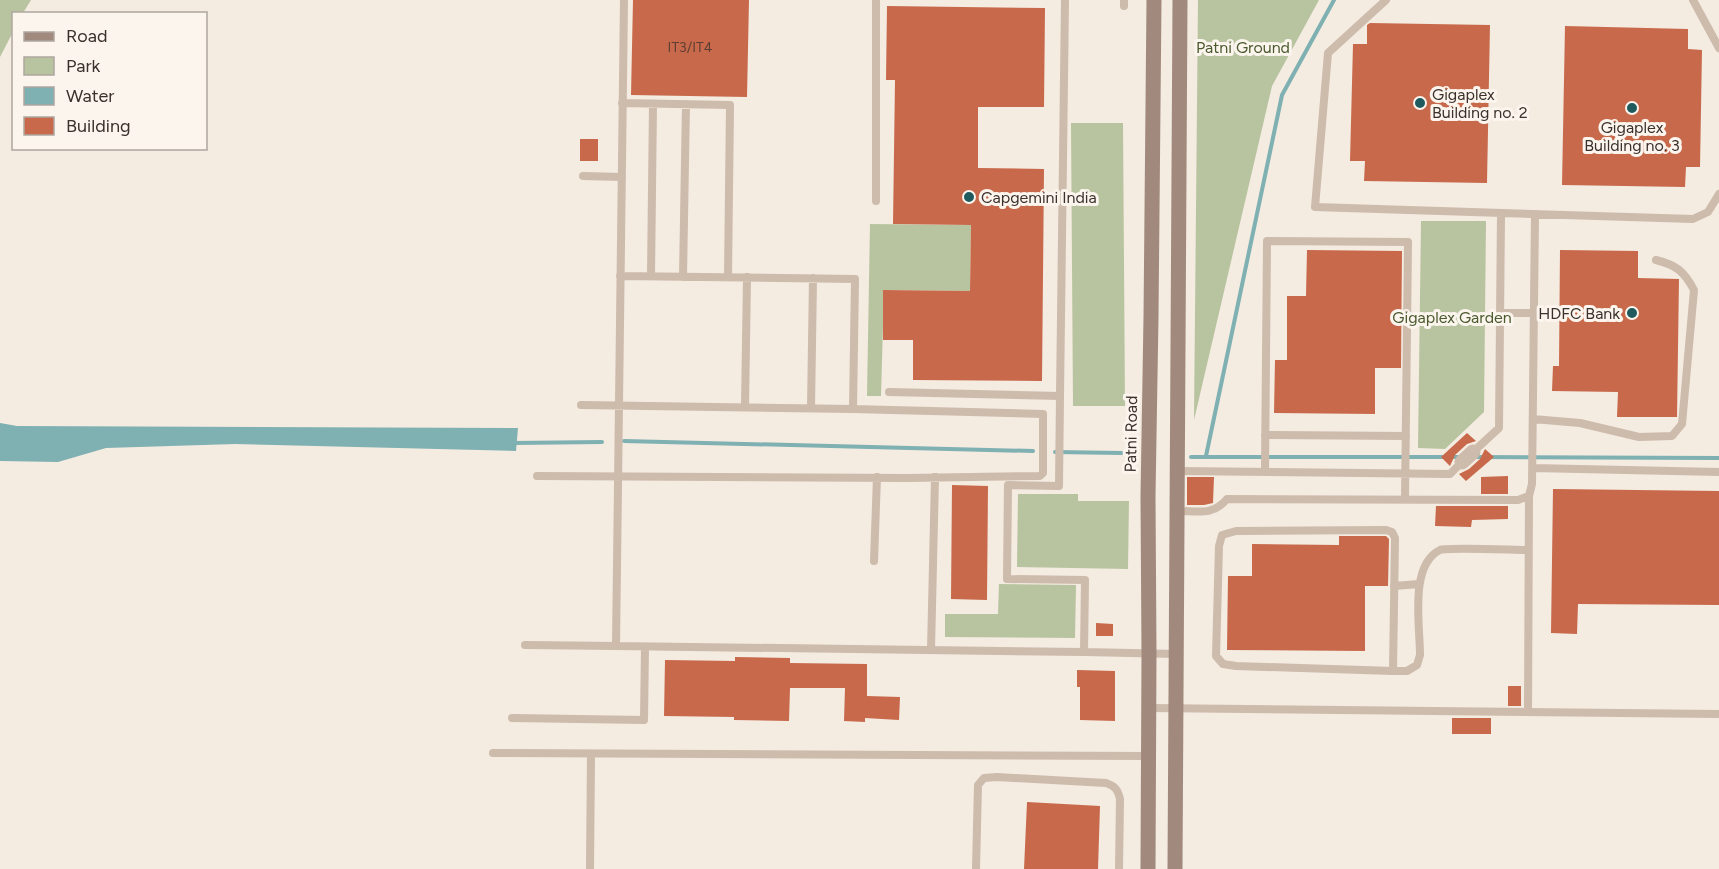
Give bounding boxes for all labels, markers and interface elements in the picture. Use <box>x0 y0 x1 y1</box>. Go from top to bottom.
legend <box>12 12 207 150</box>
text: Road <box>66 25 107 47</box>
park label: Patni Ground <box>1196 38 1290 57</box>
house number: IT3/IT4 <box>668 39 713 56</box>
text: Park <box>66 55 101 77</box>
text: Water <box>66 85 114 107</box>
place label: Gigaplex Building no. 2 <box>1432 85 1528 122</box>
marker: Gigaplex Building no. 2 <box>1413 96 1427 110</box>
marker: Gigaplex Building no. 3 <box>1625 101 1639 115</box>
text: Building <box>66 115 131 137</box>
place label: Gigaplex Building no. 3 <box>1584 118 1680 155</box>
place label: Capgemini India <box>981 188 1097 207</box>
marker: Capgemini India <box>962 190 976 204</box>
place label: HDFC Bank <box>1538 304 1620 323</box>
marker: HDFC Bank <box>1625 306 1639 320</box>
park label: Gigaplex Garden <box>1392 308 1512 327</box>
street label: Patni Road <box>1121 395 1141 473</box>

